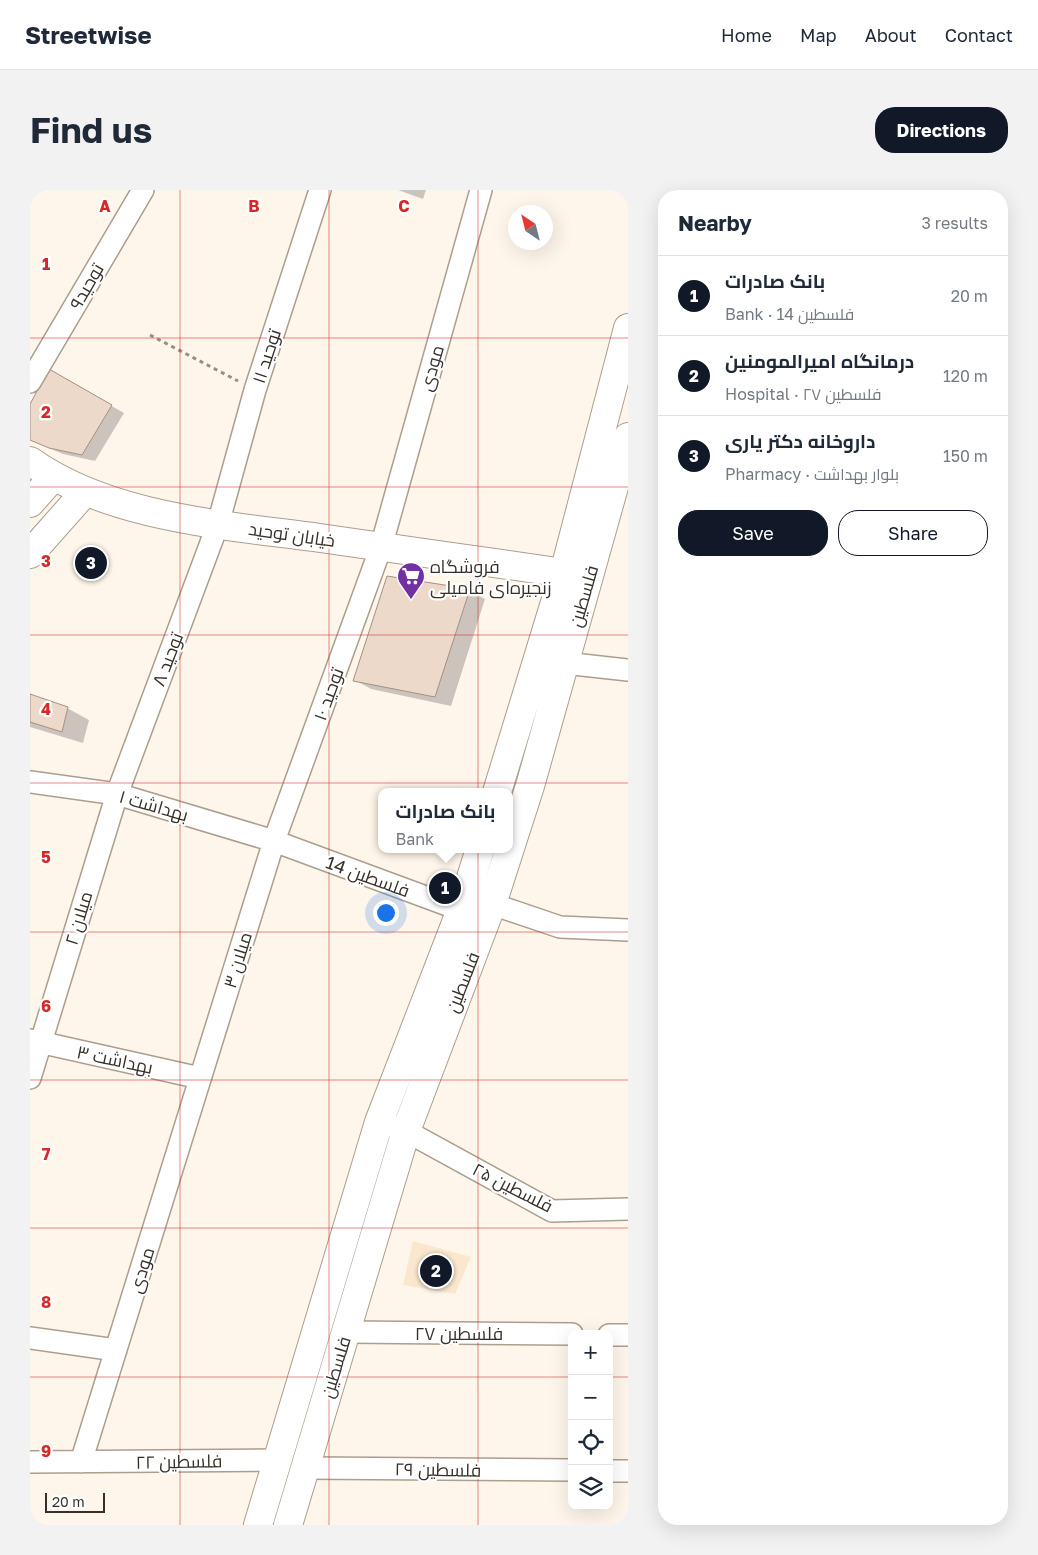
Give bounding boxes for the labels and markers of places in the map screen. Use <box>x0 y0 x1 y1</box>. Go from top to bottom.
pin: 3 <box>75 544 107 582</box>
place label: فروشگاه زنجیره‌ای فامیلی <box>430 555 552 599</box>
supermarket icon: فروشگاه زنجیره‌ای فامیلی <box>396 561 426 600</box>
pin: 1 <box>429 869 461 907</box>
pin: 2 <box>420 1252 452 1290</box>

